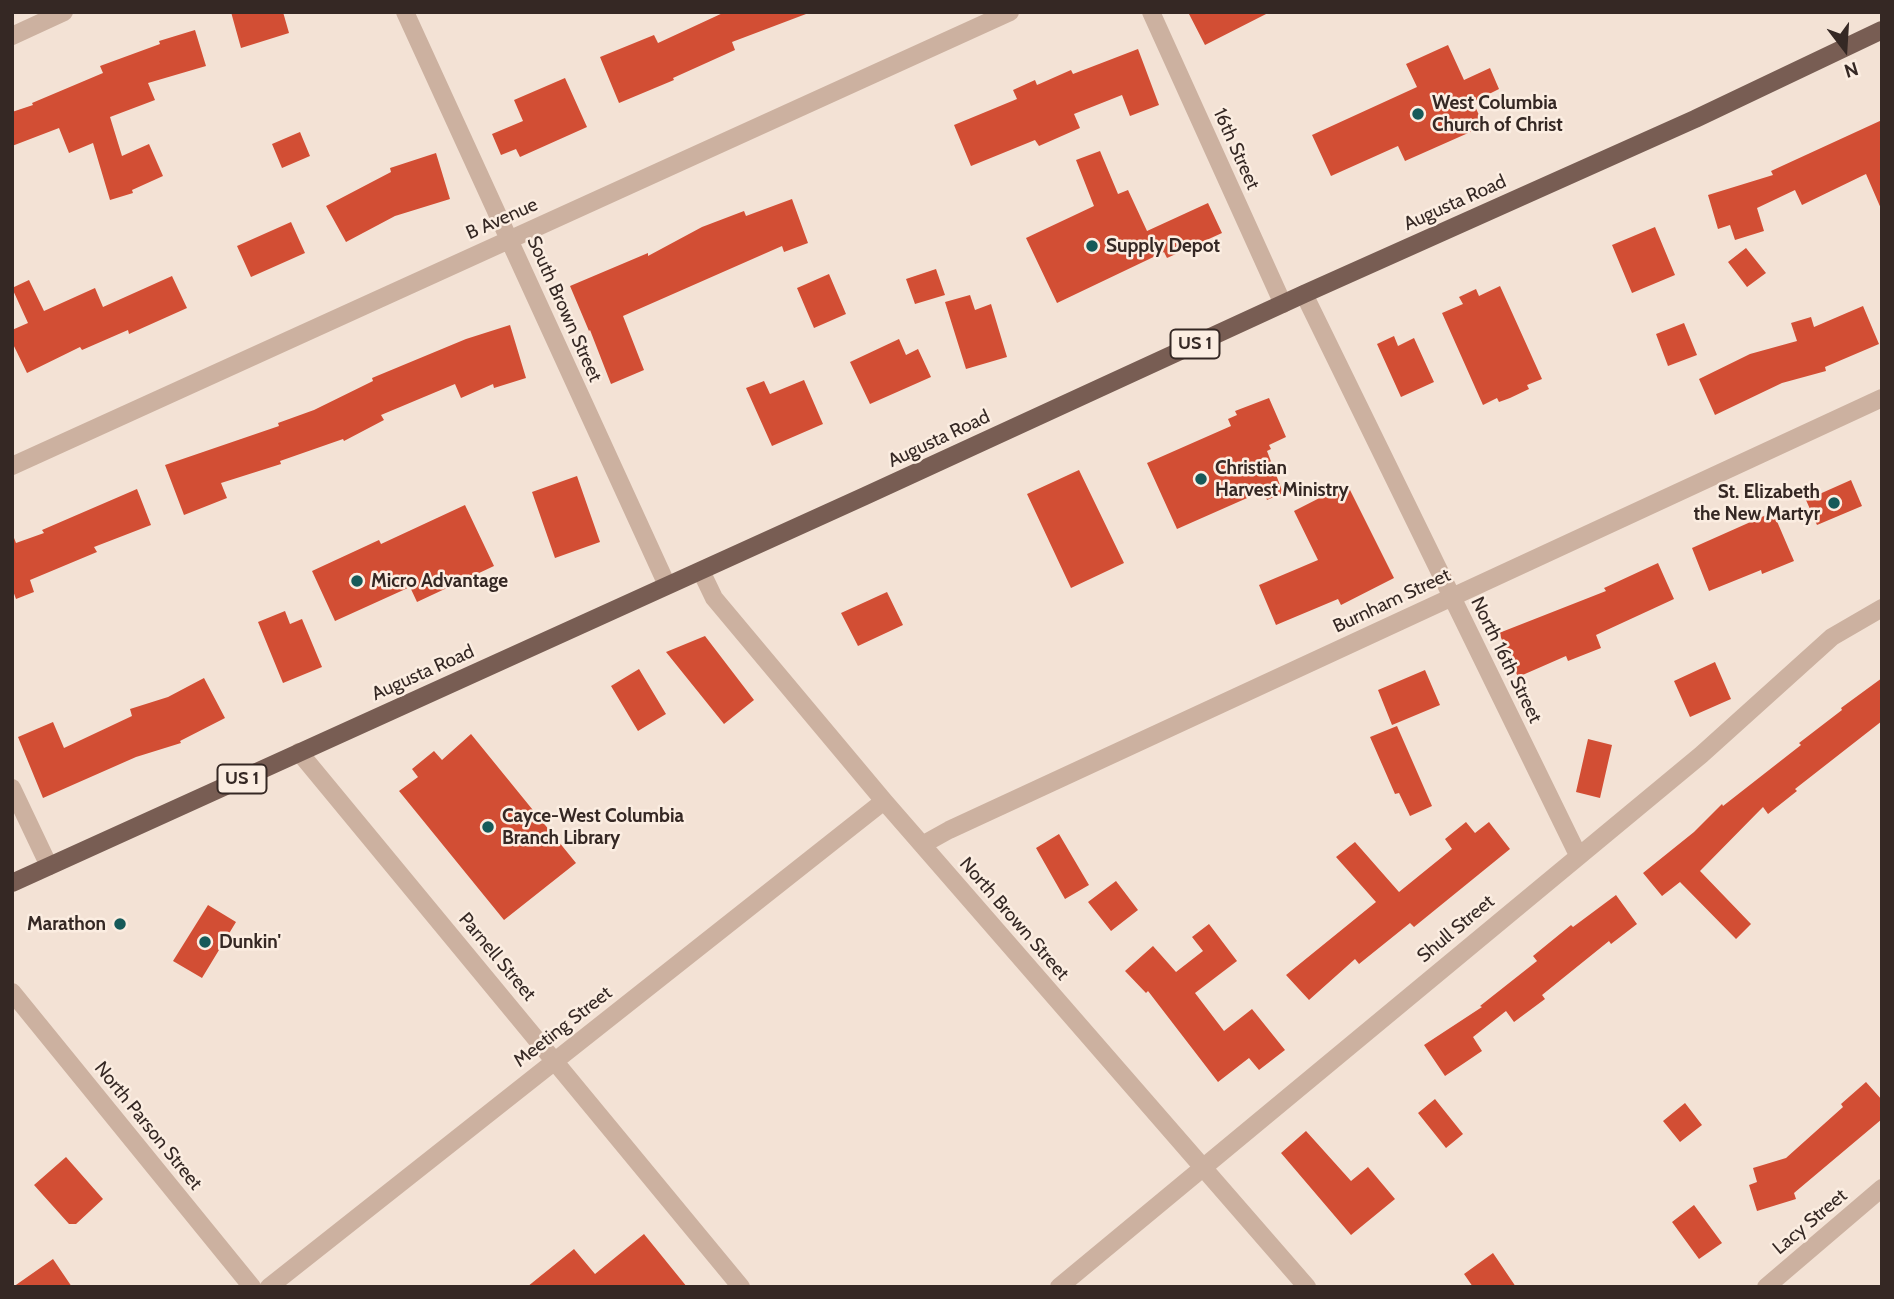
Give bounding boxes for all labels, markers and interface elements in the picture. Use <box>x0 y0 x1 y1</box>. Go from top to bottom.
north arrow <box>1810 14 1880 84</box>
text: N <box>1841 57 1861 83</box>
place label: West Columbia Church of Christ <box>1432 92 1563 136</box>
street label: 16th Street <box>1208 105 1264 193</box>
marker: West Columbia Church of Christ <box>1410 106 1426 122</box>
street label: Augusta Road <box>1400 170 1510 236</box>
street label: B Avenue <box>463 193 541 245</box>
street label: South Brown Street <box>522 233 606 385</box>
place label: Supply Depot <box>1106 235 1220 257</box>
marker: Supply Depot <box>1084 238 1100 254</box>
road number: US 1 <box>1170 330 1220 358</box>
street label: Augusta Road <box>884 405 994 473</box>
place label: Christian Harvest Ministry <box>1215 457 1349 501</box>
marker: Christian Harvest Ministry <box>1193 471 1209 487</box>
place label: St. Elizabeth the New Martyr <box>1693 481 1820 525</box>
marker: St. Elizabeth the New Martyr <box>1826 495 1842 511</box>
street label: Burnham Street <box>1330 564 1454 638</box>
place label: Micro Advantage <box>371 570 508 592</box>
marker: Micro Advantage <box>349 573 365 589</box>
street label: North 16th Street <box>1466 593 1546 727</box>
street label: Augusta Road <box>368 640 478 706</box>
road number: US 1 <box>218 764 266 794</box>
place label: Cayce-West Columbia Branch Library <box>502 805 684 849</box>
marker: Cayce-West Columbia Branch Library <box>480 819 496 835</box>
street label: North Brown Street <box>954 853 1074 985</box>
street label: Shull Street <box>1413 890 1499 968</box>
street label: Parnell Street <box>454 908 540 1006</box>
place label: Marathon <box>27 913 106 935</box>
marker: Marathon <box>112 916 128 932</box>
place label: Dunkin' <box>219 931 281 953</box>
marker: Dunkin' <box>197 934 213 950</box>
street label: Meeting Street <box>509 982 617 1072</box>
street label: North Parson Street <box>89 1057 207 1195</box>
street label: Lacy Street <box>1768 1184 1852 1260</box>

